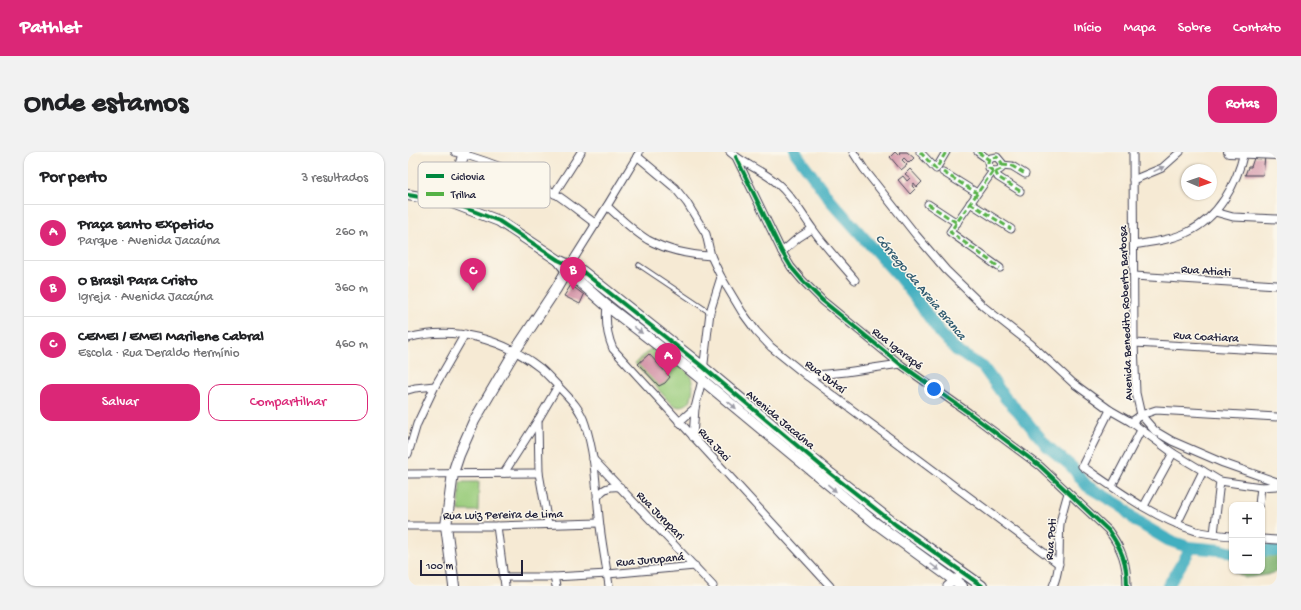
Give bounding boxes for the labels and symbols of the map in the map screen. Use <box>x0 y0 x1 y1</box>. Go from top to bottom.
legend <box>418 162 550 208</box>
north arrow <box>1181 164 1217 200</box>
one-way arrow <box>1153 166 1164 173</box>
text: Ciclovia <box>451 172 485 184</box>
text: Trilha <box>450 190 477 202</box>
street label: Avenida Benedito Roberto Barbosa <box>1117 225 1137 401</box>
water label: Córrego da Areia Branca <box>872 232 969 344</box>
pin: B <box>560 257 586 290</box>
pin: C <box>460 258 486 291</box>
street label: Rua Atiati <box>1180 263 1232 281</box>
street label: Rua Igarapé <box>868 325 926 374</box>
one-way arrow <box>633 326 644 334</box>
street label: Rua Coatiara <box>1173 329 1239 347</box>
pin: A <box>655 343 681 376</box>
street label: Rua Jutaí <box>802 358 848 398</box>
your location <box>924 379 944 399</box>
street label: Avenida Jacaúna <box>743 388 817 453</box>
one-way arrow <box>727 400 738 409</box>
street label: Rua Jaci <box>694 426 733 465</box>
one-way arrow <box>827 483 838 492</box>
street label: Rua Jurupari <box>633 489 687 544</box>
street label: Rua Luiz Pereira de Lima <box>443 508 563 524</box>
street label: Rua Poti <box>1043 517 1061 561</box>
street label: Rua Jurupaná <box>616 551 685 571</box>
scale bar <box>420 558 523 577</box>
one-way arrow <box>930 563 940 571</box>

